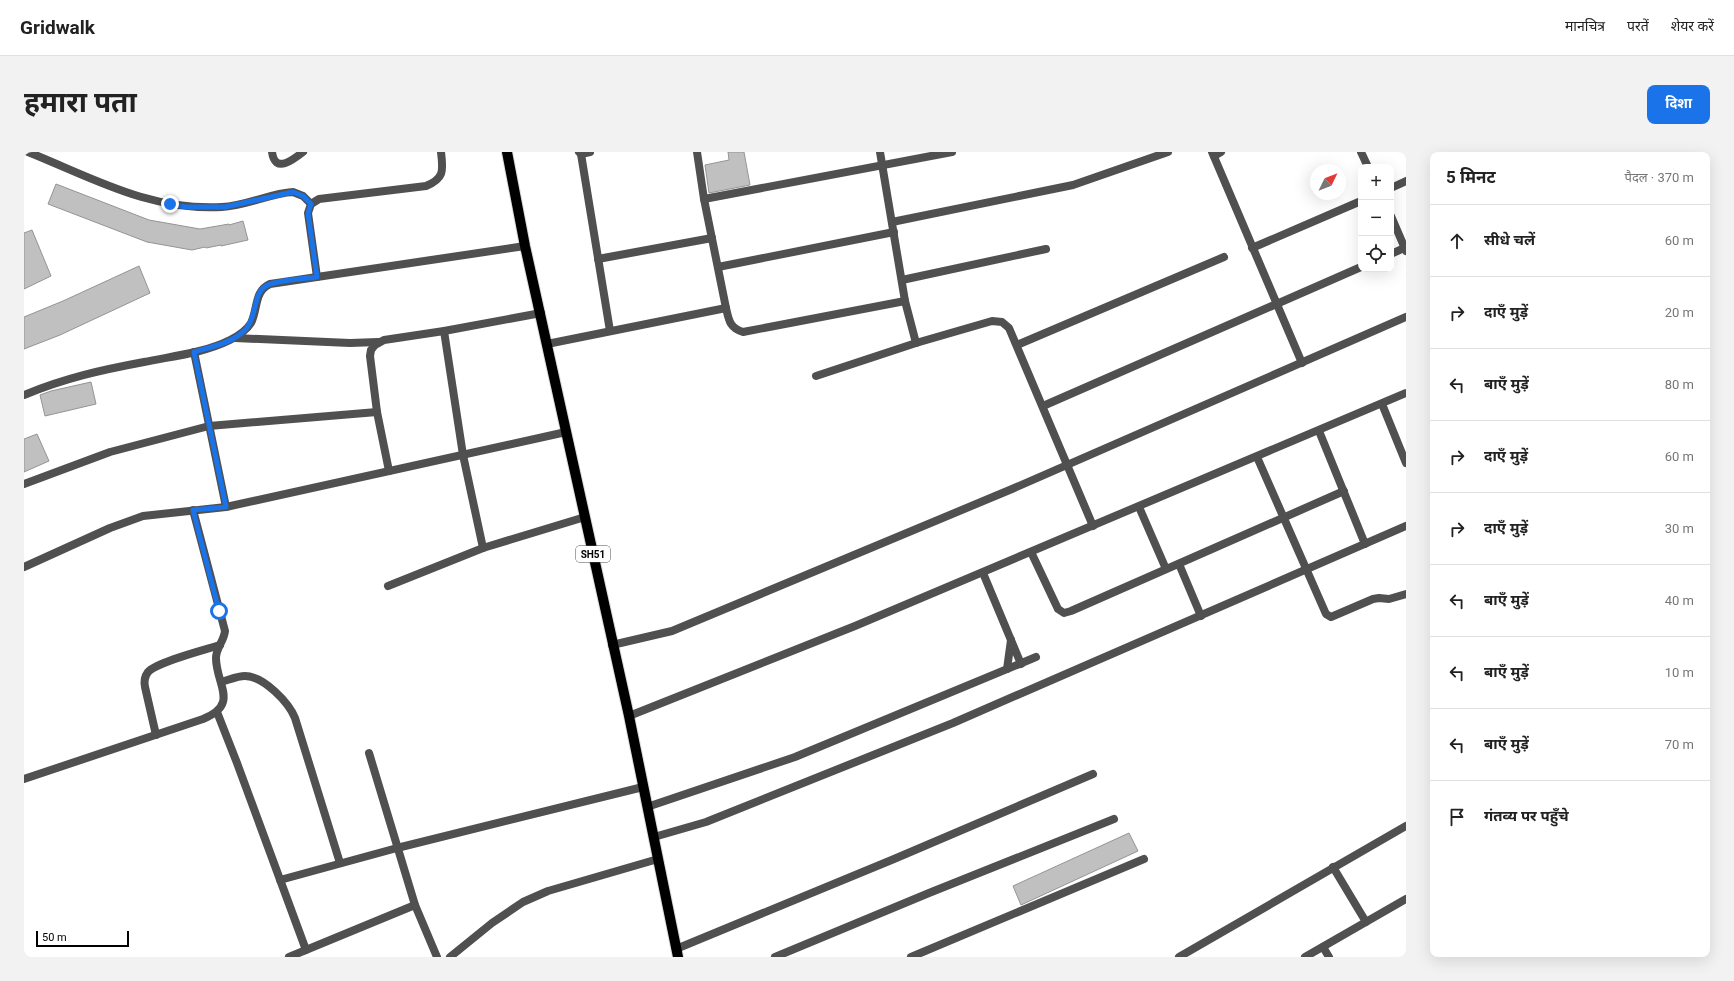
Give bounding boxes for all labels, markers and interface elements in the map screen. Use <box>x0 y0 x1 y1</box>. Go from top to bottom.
text: Gridwalk <box>20 16 95 39</box>
text: मानचित्र <box>1565 18 1605 34</box>
text: परतें <box>1627 18 1649 34</box>
text: शेयर करें <box>1671 18 1714 34</box>
button: दिशा <box>1647 85 1710 124</box>
text: हमारा पता <box>24 86 137 119</box>
north arrow <box>1310 164 1346 200</box>
map controls <box>1358 164 1394 272</box>
button: + <box>1358 164 1394 200</box>
text: 5 मिनट <box>1446 167 1496 187</box>
text: पैदल · 370 m <box>1625 170 1694 185</box>
route end <box>161 195 179 213</box>
button: − <box>1358 200 1394 236</box>
icon: ahead <box>1446 230 1468 252</box>
text: सीधे चलें <box>1484 231 1535 249</box>
text: 60 m <box>1665 233 1694 248</box>
button: locate <box>1358 236 1394 272</box>
icon: right <box>1446 302 1468 324</box>
text: दाएँ मुड़ें <box>1484 303 1528 321</box>
text: 20 m <box>1665 305 1694 320</box>
icon: left <box>1446 374 1468 396</box>
text: बाएँ मुड़ें <box>1484 375 1529 393</box>
text: 80 m <box>1665 377 1694 392</box>
icon: right <box>1446 446 1468 468</box>
text: दाएँ मुड़ें <box>1484 447 1528 465</box>
text: 60 m <box>1665 449 1694 464</box>
icon: right <box>1446 518 1468 540</box>
text: दाएँ मुड़ें <box>1484 519 1528 537</box>
text: 30 m <box>1665 521 1694 536</box>
road number: SH51 <box>576 546 610 562</box>
icon: left <box>1446 590 1468 612</box>
text: बाएँ मुड़ें <box>1484 591 1529 609</box>
text: 40 m <box>1665 593 1694 608</box>
route start <box>210 602 228 620</box>
icon: left <box>1446 662 1468 684</box>
text: बाएँ मुड़ें <box>1484 663 1529 681</box>
text: 10 m <box>1665 665 1694 680</box>
icon: left <box>1446 734 1468 756</box>
text: बाएँ मुड़ें <box>1484 735 1529 753</box>
text: 70 m <box>1665 737 1694 752</box>
icon: arrive <box>1446 806 1468 828</box>
text: गंतव्य पर पहुँचे <box>1484 807 1569 825</box>
scale bar <box>36 929 129 948</box>
text: 50 m <box>42 931 67 944</box>

